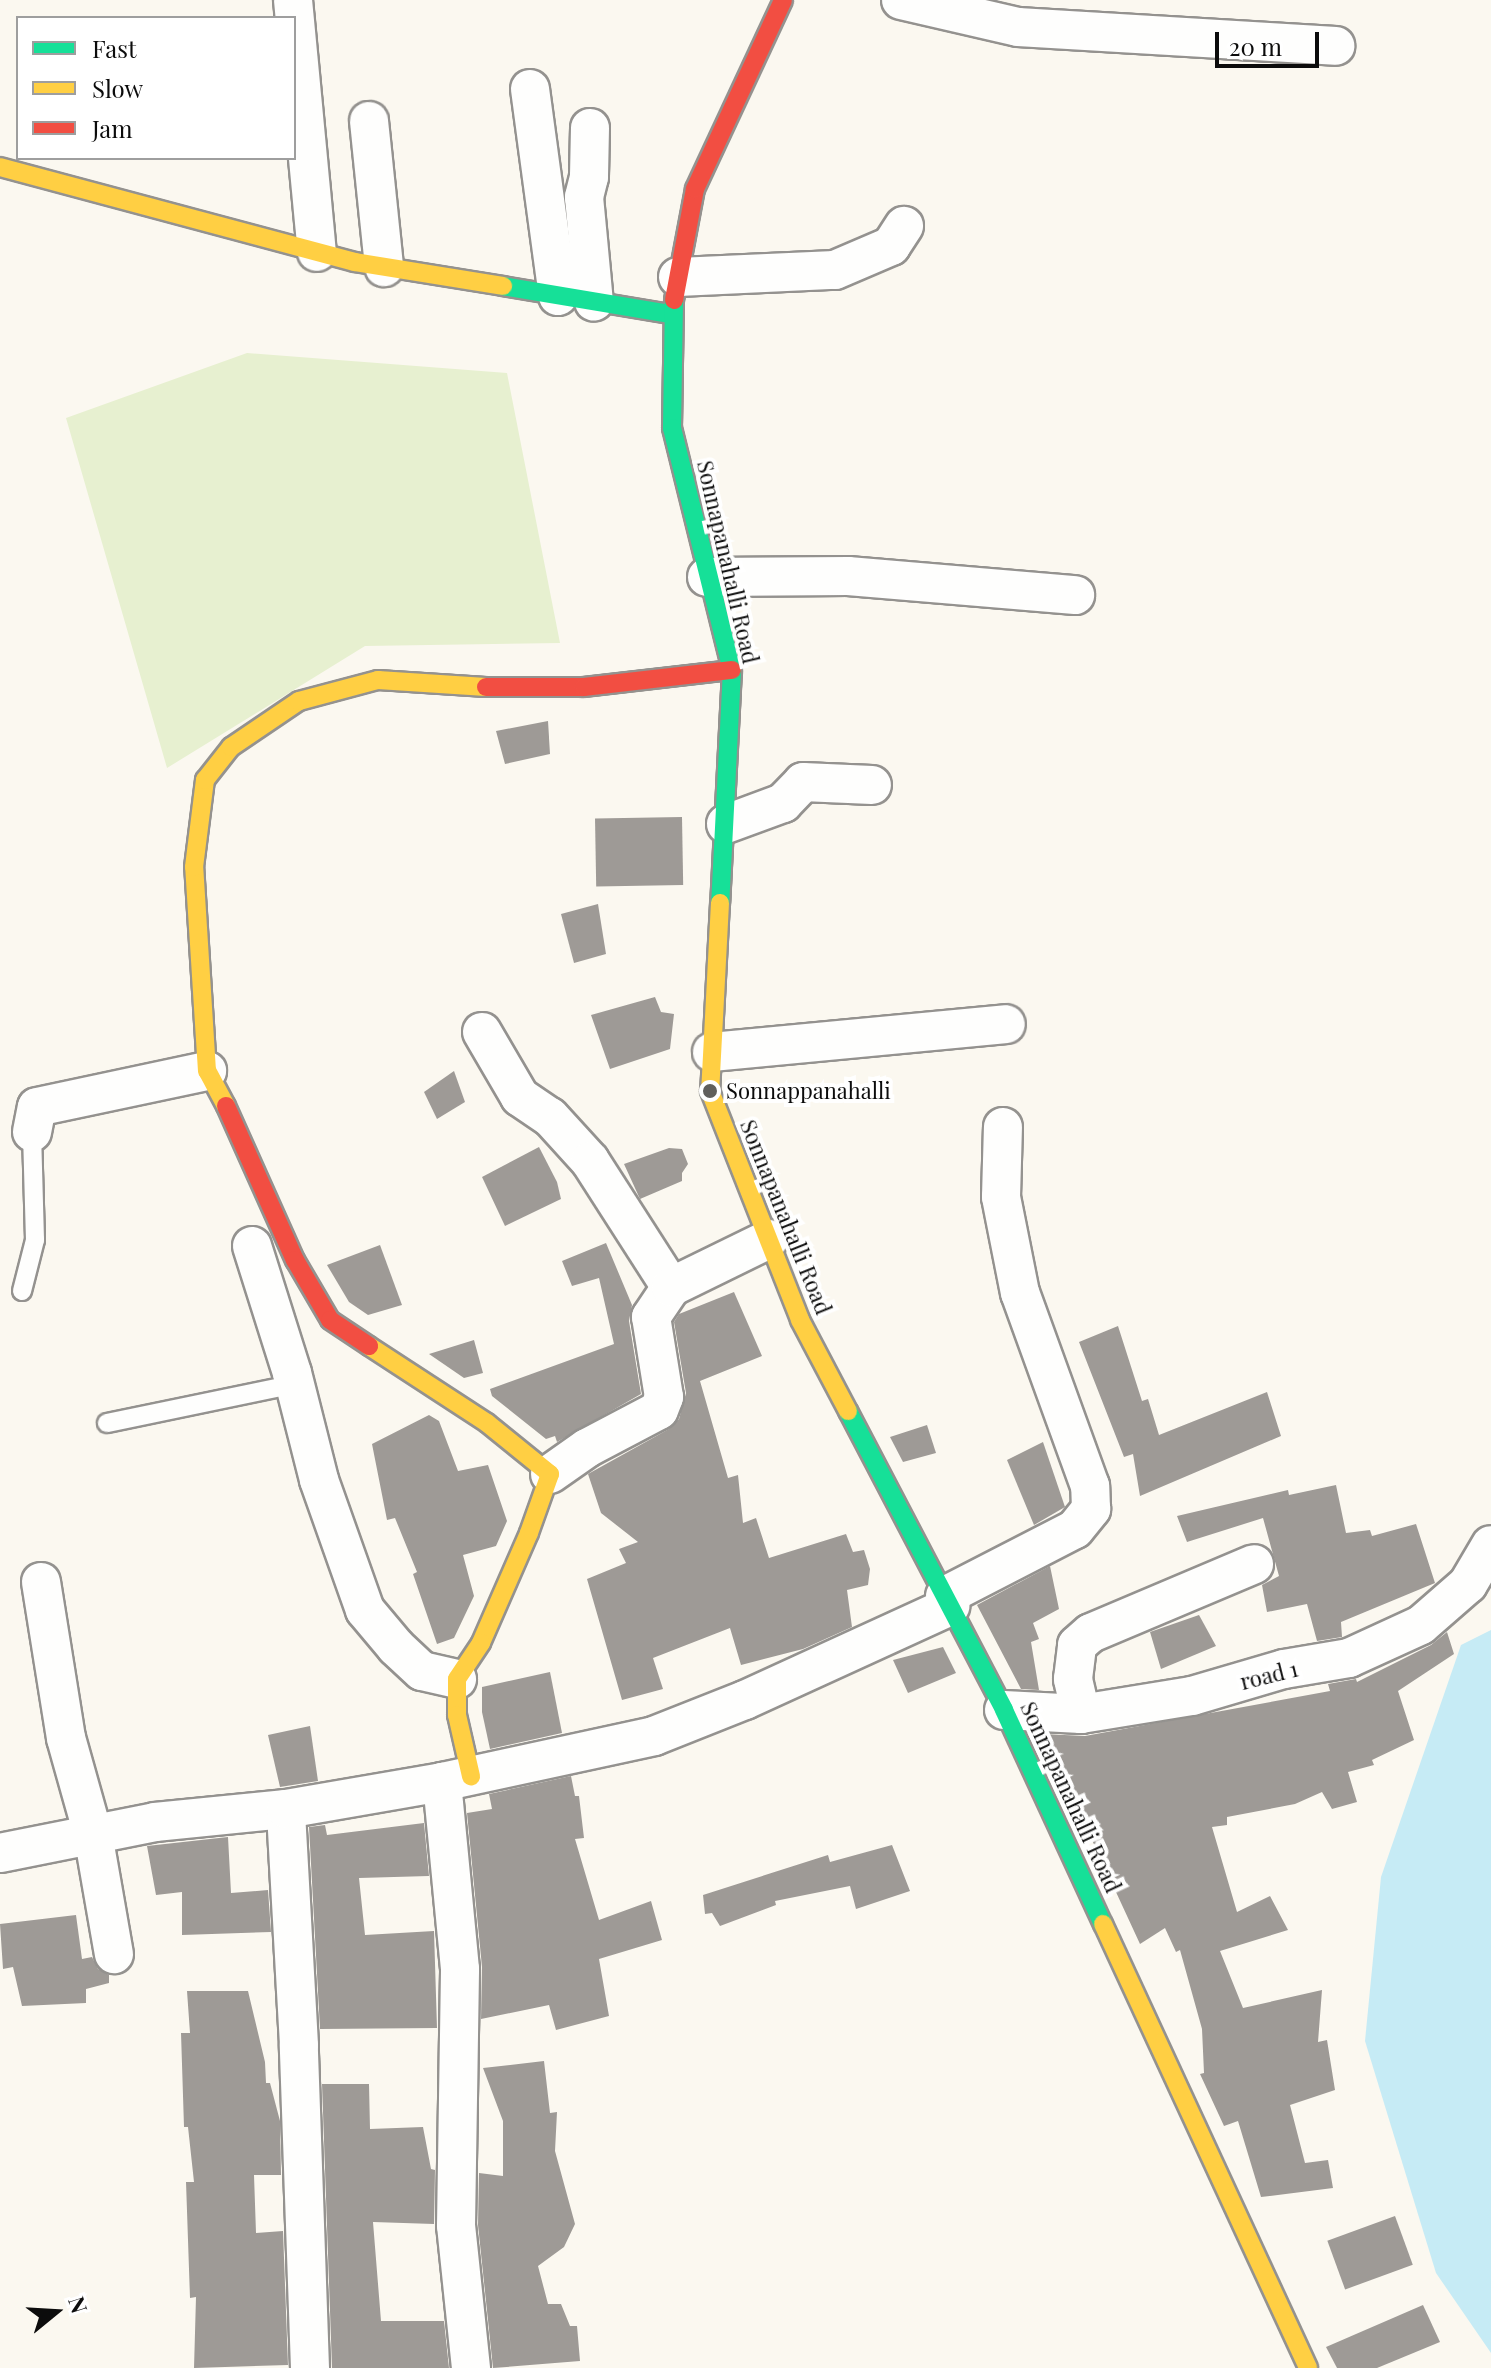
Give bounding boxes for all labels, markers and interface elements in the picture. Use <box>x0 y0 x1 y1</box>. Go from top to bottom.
legend <box>16 16 296 160</box>
scale bar <box>1219 16 1323 66</box>
text: 20 m <box>1229 30 1282 62</box>
text: Fast <box>92 32 137 64</box>
text: Slow <box>92 72 143 104</box>
text: Jam <box>92 112 133 144</box>
street label: Sonnapanahalli Road <box>692 458 764 666</box>
place label: Sonnappanahalli <box>726 1078 891 1104</box>
marker: Sonnappanahalli <box>701 1082 719 1100</box>
street label: Sonnapanahalli Road <box>735 1116 837 1318</box>
street label: road 1 <box>1237 1655 1301 1695</box>
street label: Sonnapanahalli Road <box>1015 1697 1127 1897</box>
north arrow <box>16 2272 96 2352</box>
text: N <box>62 2292 96 2317</box>

